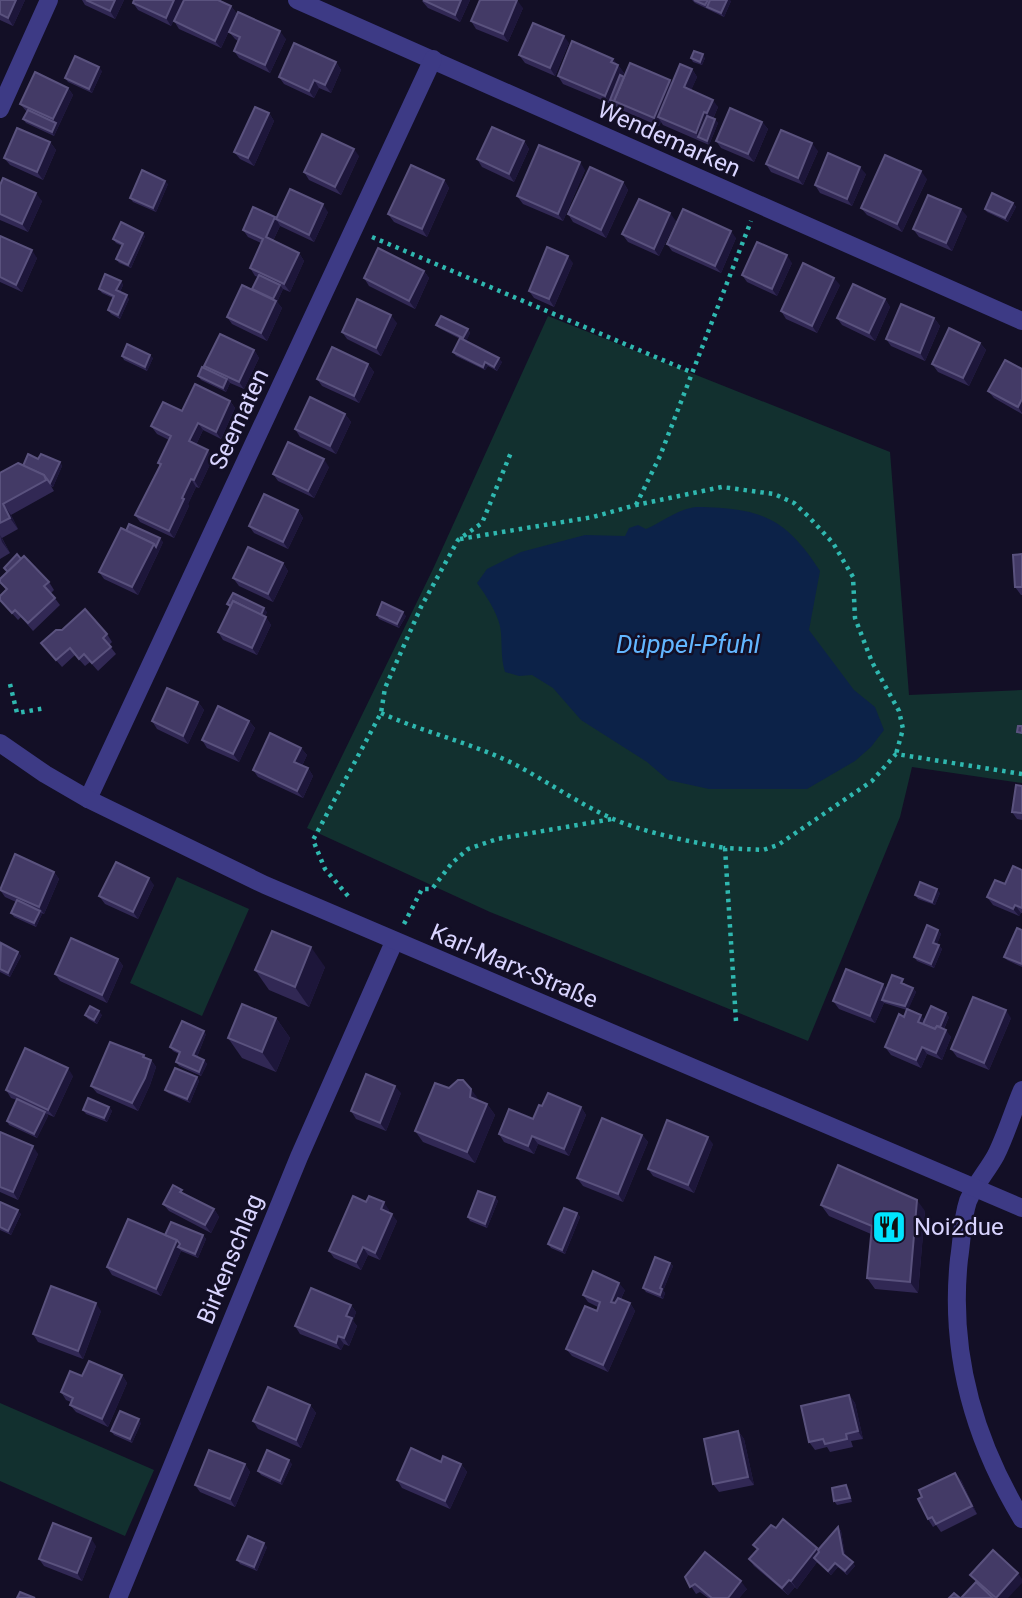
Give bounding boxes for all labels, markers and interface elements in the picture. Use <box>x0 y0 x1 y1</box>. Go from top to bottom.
street label: Wendemarken <box>593 95 745 183</box>
street label: Seematen <box>204 364 274 474</box>
water label: Düppel-Pfuhl <box>616 629 761 659</box>
street label: Karl-Marx-Straße <box>426 918 602 1014</box>
street label: Birkenschlag <box>191 1190 269 1328</box>
restaurant icon: Noi2due <box>870 1208 908 1246</box>
place label: Noi2due <box>914 1213 1004 1241</box>

